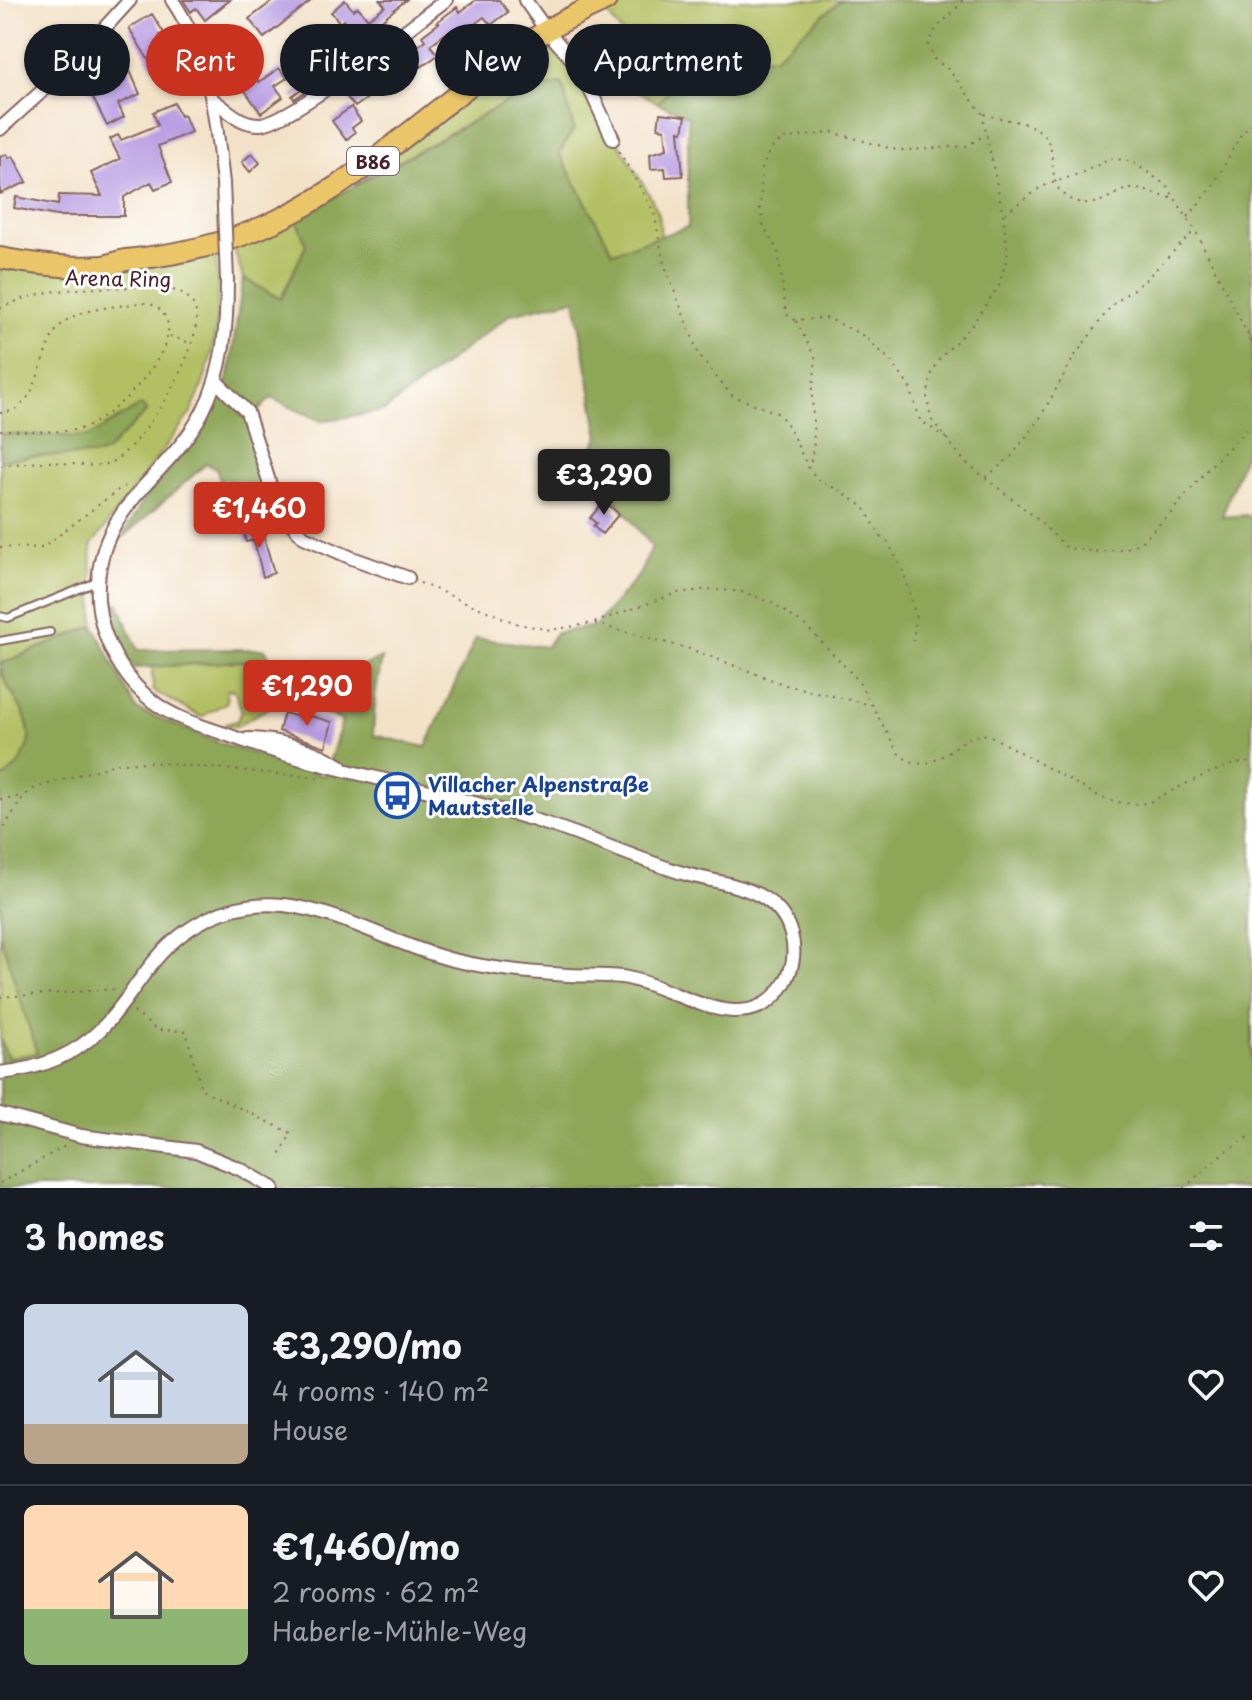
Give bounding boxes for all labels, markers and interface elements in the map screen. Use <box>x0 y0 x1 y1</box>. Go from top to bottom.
chip: Buy <box>24 24 130 96</box>
chip: Rent <box>146 24 264 96</box>
chip: Filters <box>280 24 419 96</box>
chip: New <box>435 24 549 96</box>
chip: Apartment <box>565 24 771 96</box>
road number: B86 <box>347 147 399 175</box>
street label: Arena Ring <box>65 262 171 294</box>
pin: €3,290 <box>539 449 669 517</box>
text: €3,290 <box>556 455 652 494</box>
pin: €1,460 <box>194 482 324 550</box>
text: €1,460 <box>212 488 306 527</box>
pin: €1,290 <box>242 660 372 728</box>
text: €1,290 <box>261 666 353 705</box>
place label: Villacher Alpenstraße Mautstelle <box>428 769 649 822</box>
bus stop icon: Villacher Alpenstraße Mautstelle <box>373 772 421 820</box>
text: 3 homes <box>24 1210 164 1262</box>
icon: filters <box>1184 1214 1228 1258</box>
text: €3,290/mo <box>272 1319 462 1371</box>
icon: home <box>88 1336 184 1432</box>
icon: heart <box>1184 1362 1228 1406</box>
text: 4 rooms · 140 m² <box>272 1371 490 1410</box>
text: House <box>272 1410 348 1449</box>
text: €1,460/mo <box>272 1520 460 1572</box>
icon: home <box>88 1537 184 1633</box>
icon: heart <box>1184 1563 1228 1607</box>
text: 2 rooms · 62 m² <box>272 1572 480 1611</box>
text: Haberle-Mühle-Weg <box>272 1611 527 1650</box>

